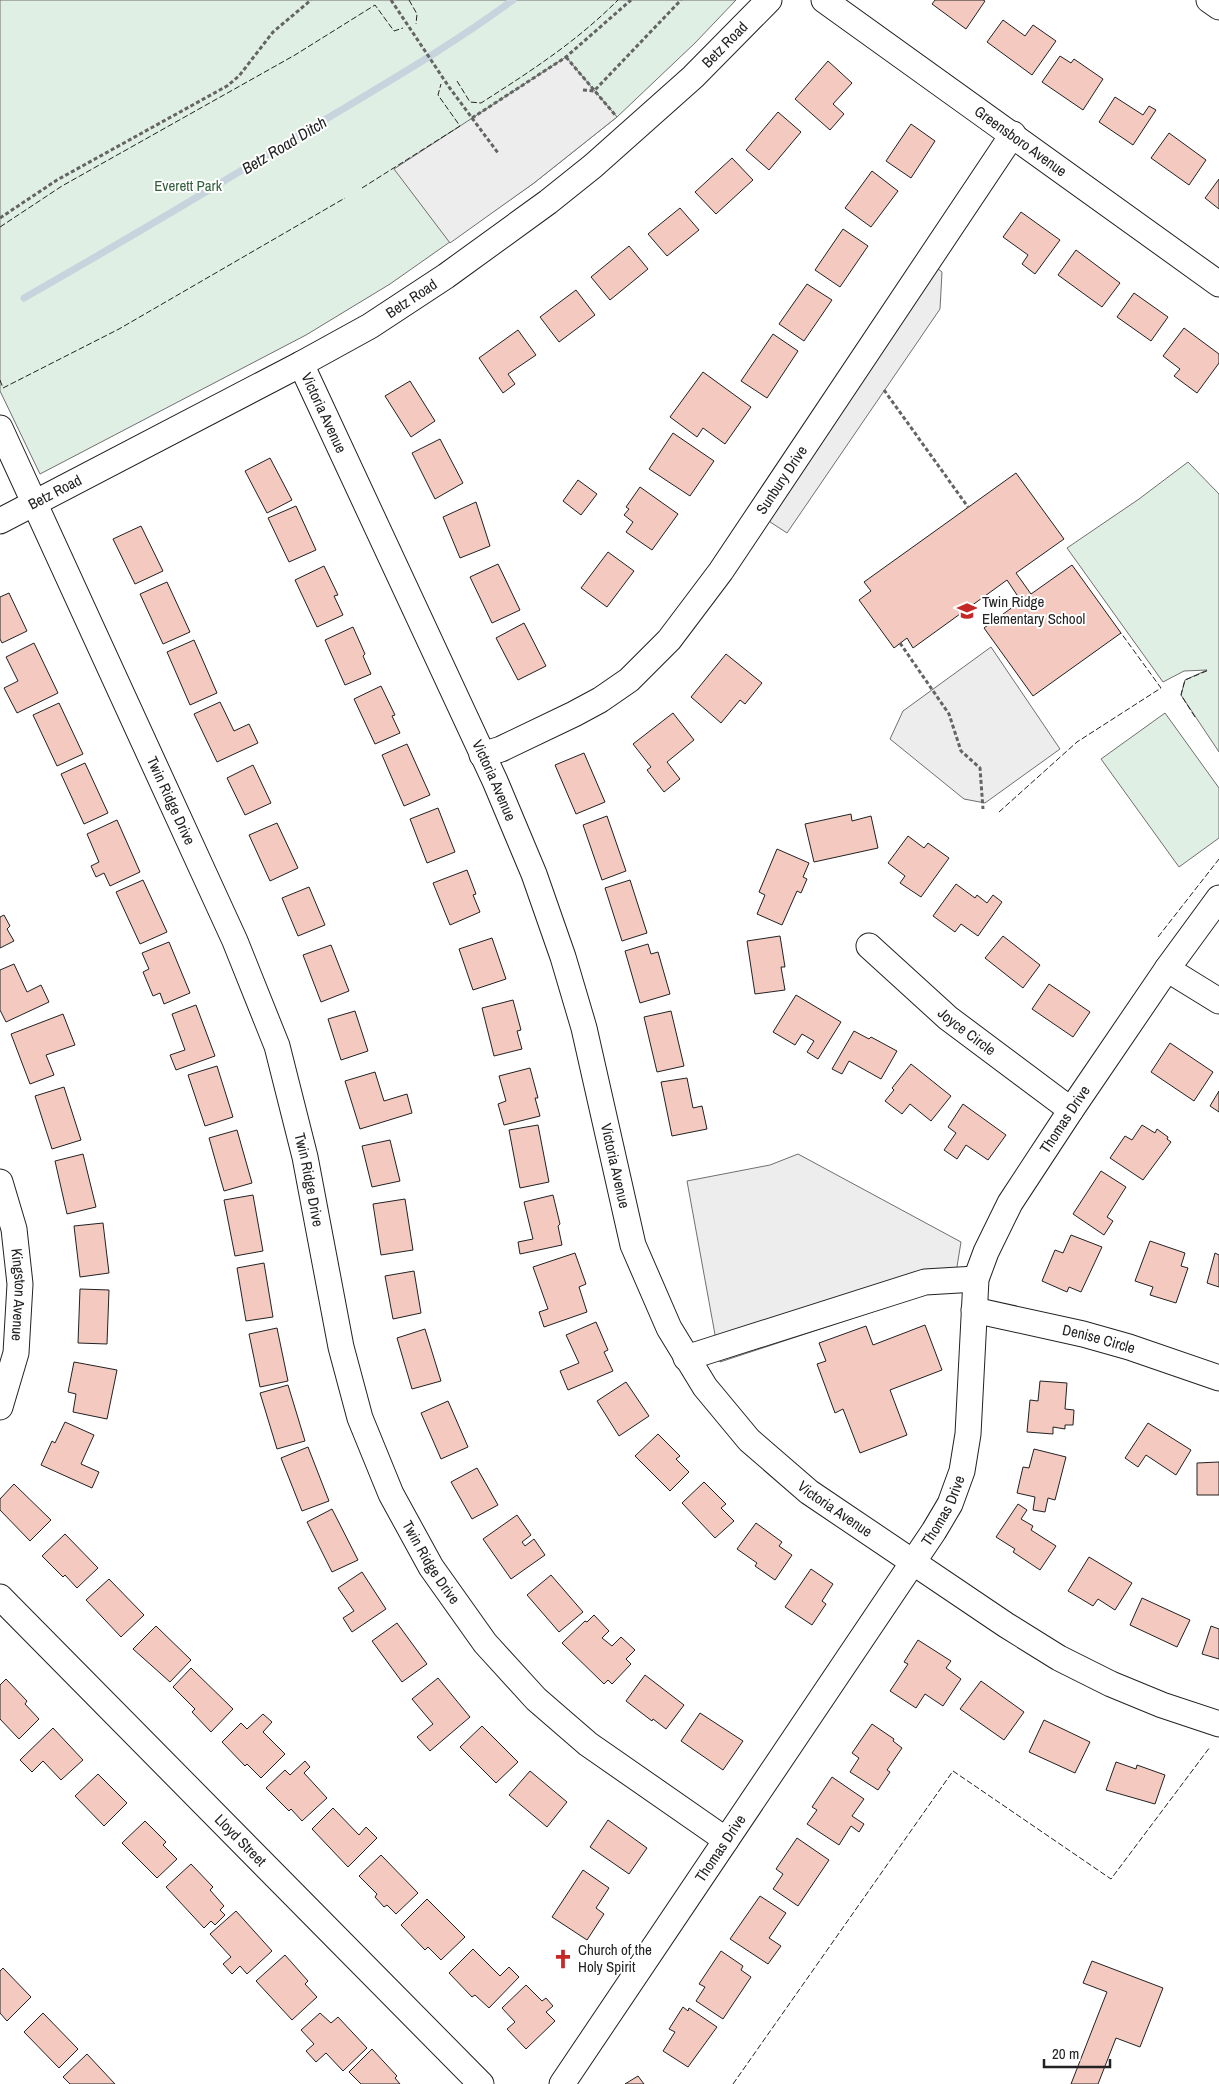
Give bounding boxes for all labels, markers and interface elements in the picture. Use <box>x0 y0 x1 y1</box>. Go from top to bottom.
street label: Betz Road <box>697 17 752 72</box>
street label: Greensboro Avenue <box>970 100 1071 181</box>
water label: Betz Road Ditch <box>237 111 331 179</box>
park label: Everett Park <box>154 175 223 196</box>
street label: Betz Road <box>381 274 441 323</box>
street label: Victoria Avenue <box>296 369 352 457</box>
street label: Sunbury Drive <box>751 441 812 518</box>
street label: Betz Road <box>24 469 85 514</box>
place label: Twin Ridge Elementary School <box>982 591 1085 629</box>
school or university icon: Twin Ridge Elementary School <box>956 600 978 622</box>
street label: Victoria Avenue <box>467 736 522 824</box>
street label: Twin Ridge Drive <box>142 753 201 848</box>
street label: Joyce Circle <box>933 1003 1000 1060</box>
street label: Thomas Drive <box>1034 1081 1095 1157</box>
street label: Victoria Avenue <box>596 1121 635 1210</box>
street label: Twin Ridge Drive <box>289 1131 329 1229</box>
street label: Kingston Avenue <box>6 1247 31 1342</box>
street label: Denise Circle <box>1060 1319 1138 1358</box>
street label: Thomas Drive <box>916 1472 970 1550</box>
street label: Victoria Avenue <box>793 1476 877 1542</box>
street label: Twin Ridge Drive <box>397 1516 465 1608</box>
street label: Lloyd Street <box>210 1809 272 1871</box>
street label: Thomas Drive <box>690 1810 750 1886</box>
place label: Church of the Holy Spirit <box>578 1939 652 1977</box>
church icon: Church of the Holy Spirit <box>552 1948 574 1970</box>
scale bar <box>1044 2036 1110 2068</box>
text: 20 m <box>1052 2043 1079 2064</box>

